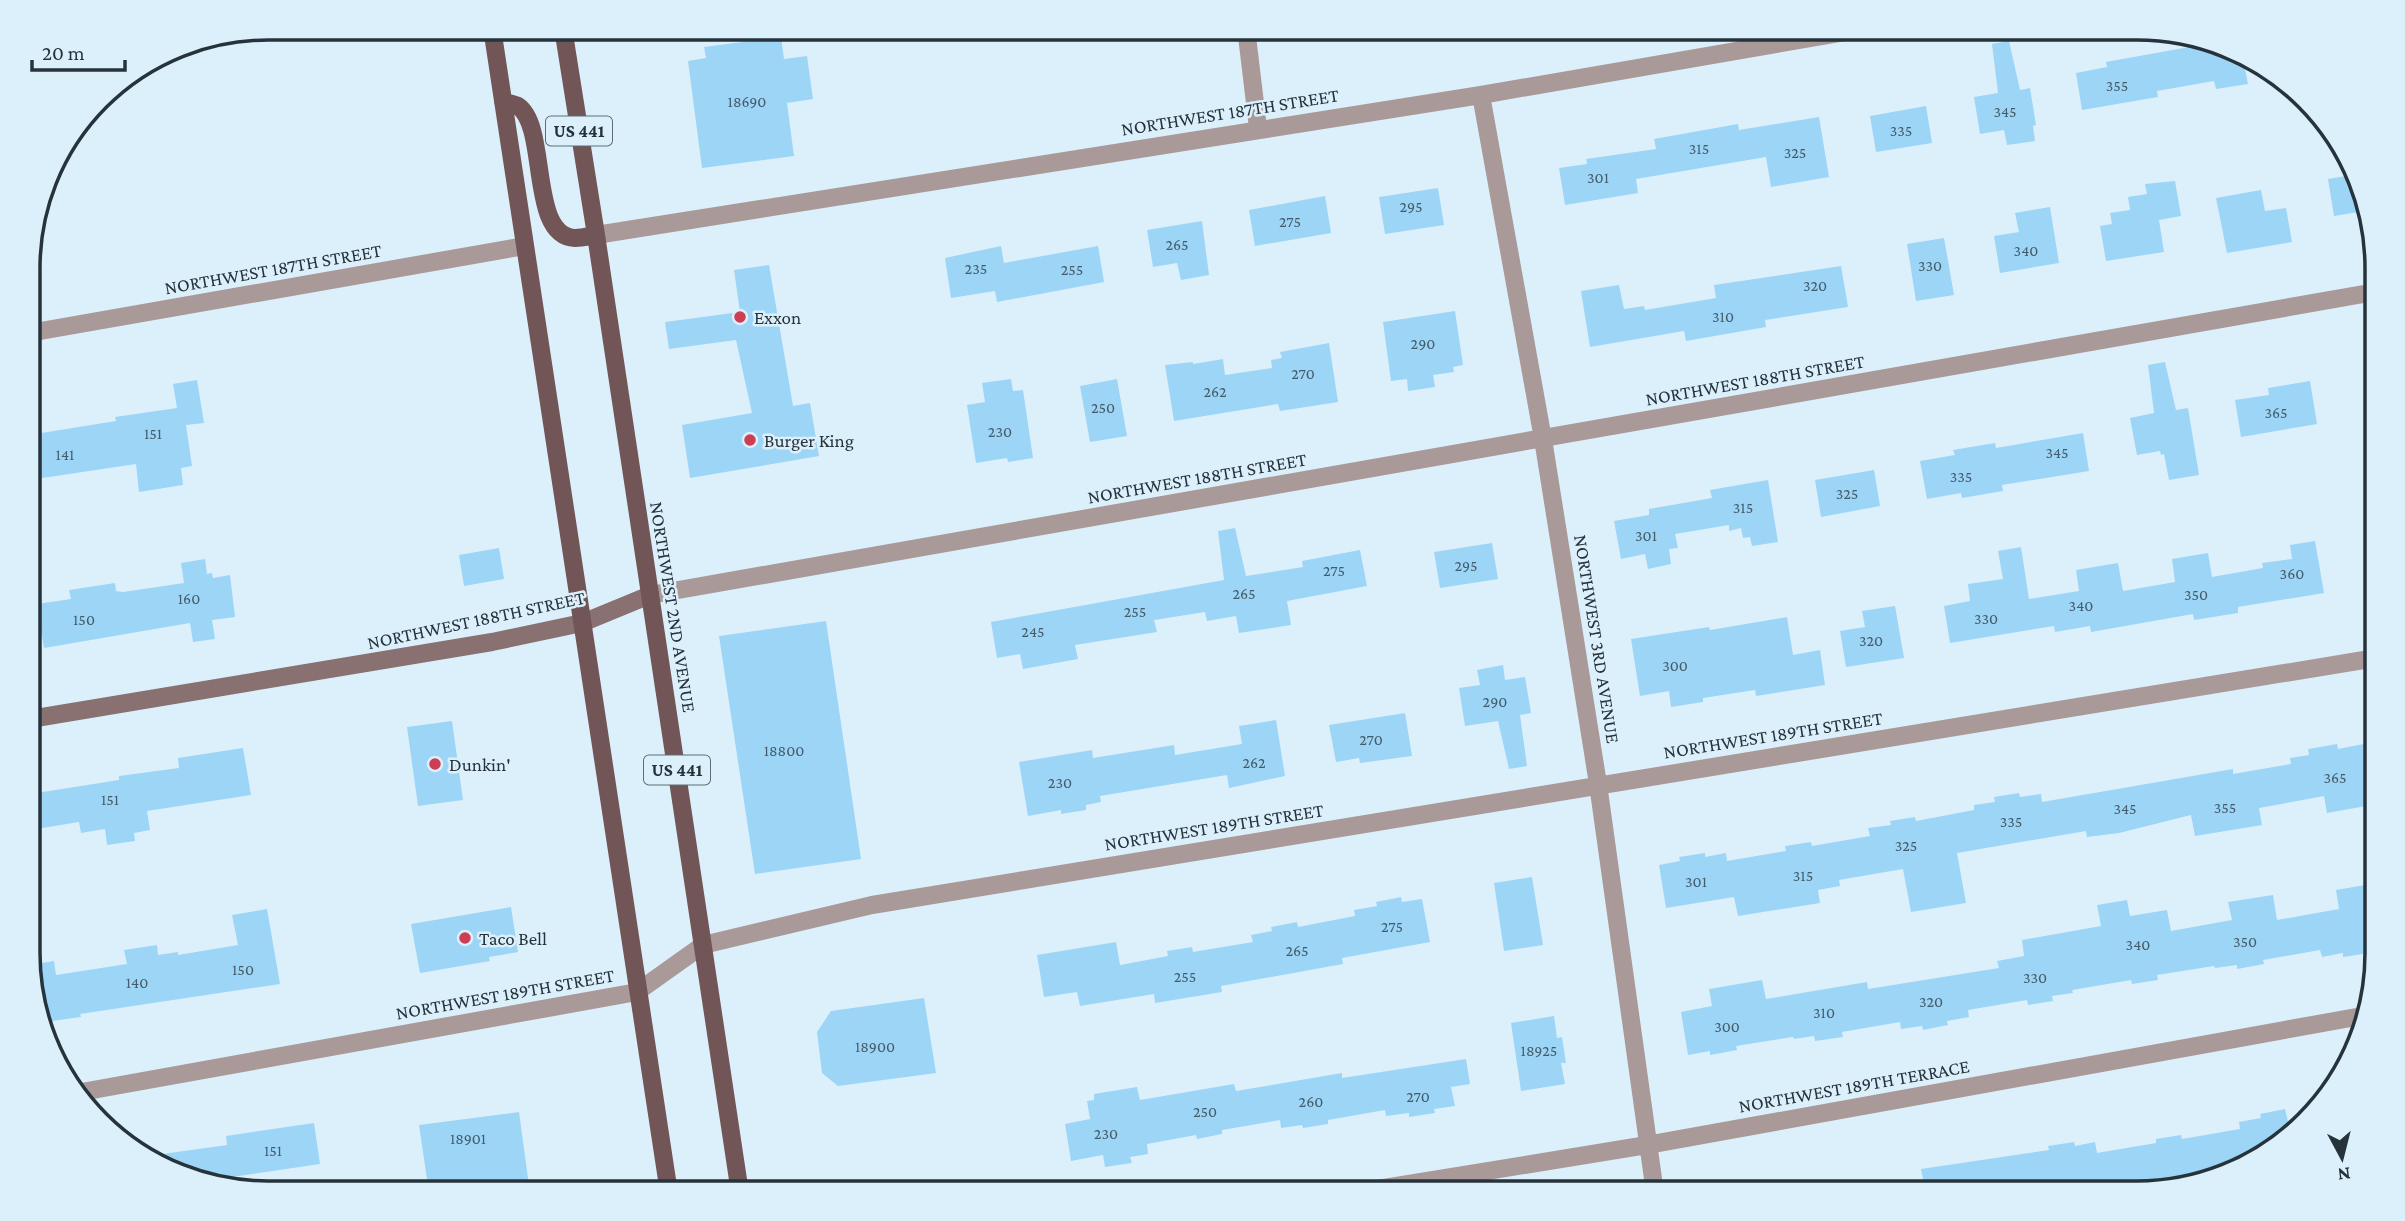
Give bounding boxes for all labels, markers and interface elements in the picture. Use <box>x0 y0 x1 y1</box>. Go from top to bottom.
scale bar <box>32 28 124 72</box>
text: 20 m <box>42 41 85 65</box>
house number: 355 <box>2106 77 2128 94</box>
street label: NORTHWEST 187TH STREET <box>1120 84 1341 140</box>
house number: 18690 <box>728 93 766 110</box>
house number: 345 <box>1993 103 2017 120</box>
road number: US 441 <box>546 116 612 146</box>
house number: 335 <box>1890 122 1912 139</box>
house number: 315 <box>1689 140 1709 157</box>
house number: 325 <box>1784 144 1806 161</box>
house number: 301 <box>1587 169 1609 186</box>
house number: 295 <box>1399 198 1423 215</box>
house number: 275 <box>1279 213 1301 230</box>
house number: 265 <box>1165 236 1189 253</box>
street label: NORTHWEST 187TH STREET <box>163 239 384 298</box>
house number: 340 <box>2014 242 2038 259</box>
house number: 330 <box>1918 257 1942 274</box>
house number: 235 <box>965 260 987 277</box>
house number: 255 <box>1061 261 1083 278</box>
house number: 320 <box>1803 277 1827 294</box>
place label: Exxon <box>754 307 801 328</box>
house number: 310 <box>1712 308 1734 325</box>
marker: Exxon <box>732 309 748 325</box>
house number: 290 <box>1411 335 1435 352</box>
street label: NORTHWEST 188TH STREET <box>1644 350 1867 410</box>
house number: 270 <box>1291 365 1315 382</box>
house number: 262 <box>1203 383 1227 400</box>
house number: 250 <box>1091 399 1115 416</box>
house number: 365 <box>2264 404 2288 421</box>
house number: 230 <box>988 423 1012 440</box>
house number: 151 <box>144 425 162 442</box>
place label: Burger King <box>764 430 854 451</box>
marker: Burger King <box>742 432 758 448</box>
house number: 345 <box>2045 444 2069 461</box>
house number: 141 <box>56 446 74 463</box>
street label: NORTHWEST 188TH STREET <box>1086 448 1309 508</box>
house number: 335 <box>1950 468 1972 485</box>
house number: 325 <box>1836 485 1858 502</box>
house number: 315 <box>1733 499 1753 516</box>
street label: NORTHWEST 2ND AVENUE <box>646 500 700 714</box>
house number: 301 <box>1635 527 1657 544</box>
street label: NORTHWEST 3RD AVENUE <box>1570 533 1624 745</box>
house number: 295 <box>1454 557 1478 574</box>
house number: 275 <box>1323 562 1345 579</box>
house number: 360 <box>2280 565 2304 582</box>
house number: 265 <box>1232 585 1256 602</box>
street label: NORTHWEST 188TH STREET <box>365 586 587 653</box>
house number: 350 <box>2184 586 2208 603</box>
house number: 160 <box>178 590 200 607</box>
house number: 340 <box>2069 597 2093 614</box>
house number: 255 <box>1124 603 1146 620</box>
house number: 330 <box>1974 610 1998 627</box>
house number: 150 <box>73 611 95 628</box>
house number: 245 <box>1021 623 1045 640</box>
house number: 320 <box>1859 632 1883 649</box>
house number: 300 <box>1662 657 1688 674</box>
house number: 290 <box>1483 693 1507 710</box>
street label: NORTHWEST 189TH STREET <box>1662 707 1885 763</box>
house number: 270 <box>1359 731 1383 748</box>
house number: 18800 <box>764 742 804 759</box>
place label: Dunkin' <box>449 754 511 775</box>
house number: 262 <box>1242 754 1266 771</box>
marker: Dunkin' <box>427 756 443 772</box>
road number: US 441 <box>644 756 710 784</box>
house number: 365 <box>2323 769 2347 786</box>
house number: 230 <box>1048 774 1072 791</box>
house number: 151 <box>101 791 119 808</box>
street label: NORTHWEST 189TH STREET <box>1103 799 1326 855</box>
house number: 355 <box>2214 799 2236 816</box>
house number: 345 <box>2113 800 2137 817</box>
house number: 335 <box>2000 813 2022 830</box>
house number: 325 <box>1895 837 1917 854</box>
house number: 315 <box>1793 867 1813 884</box>
house number: 301 <box>1685 873 1707 890</box>
house number: 275 <box>1381 918 1403 935</box>
place label: Taco Bell <box>479 928 547 949</box>
marker: Taco Bell <box>457 930 473 946</box>
house number: 350 <box>2233 933 2257 950</box>
house number: 340 <box>2126 936 2150 953</box>
house number: 265 <box>1285 942 1309 959</box>
house number: 150 <box>232 961 254 978</box>
street label: NORTHWEST 189TH STREET <box>394 964 617 1024</box>
house number: 255 <box>1174 968 1196 985</box>
house number: 330 <box>2023 969 2047 986</box>
house number: 140 <box>126 974 148 991</box>
house number: 320 <box>1919 993 1943 1010</box>
house number: 310 <box>1813 1004 1835 1021</box>
house number: 300 <box>1714 1018 1740 1035</box>
house number: 18900 <box>855 1038 895 1055</box>
house number: 18925 <box>1521 1042 1557 1059</box>
street label: NORTHWEST 189TH TERRACE <box>1737 1055 1971 1117</box>
house number: 270 <box>1406 1088 1430 1105</box>
house number: 260 <box>1299 1093 1323 1110</box>
house number: 250 <box>1193 1103 1217 1120</box>
north arrow <box>2307 1123 2377 1193</box>
house number: 230 <box>1094 1125 1118 1142</box>
house number: 18901 <box>450 1130 486 1147</box>
house number: 151 <box>264 1142 282 1159</box>
text: N <box>2336 1163 2352 1186</box>

